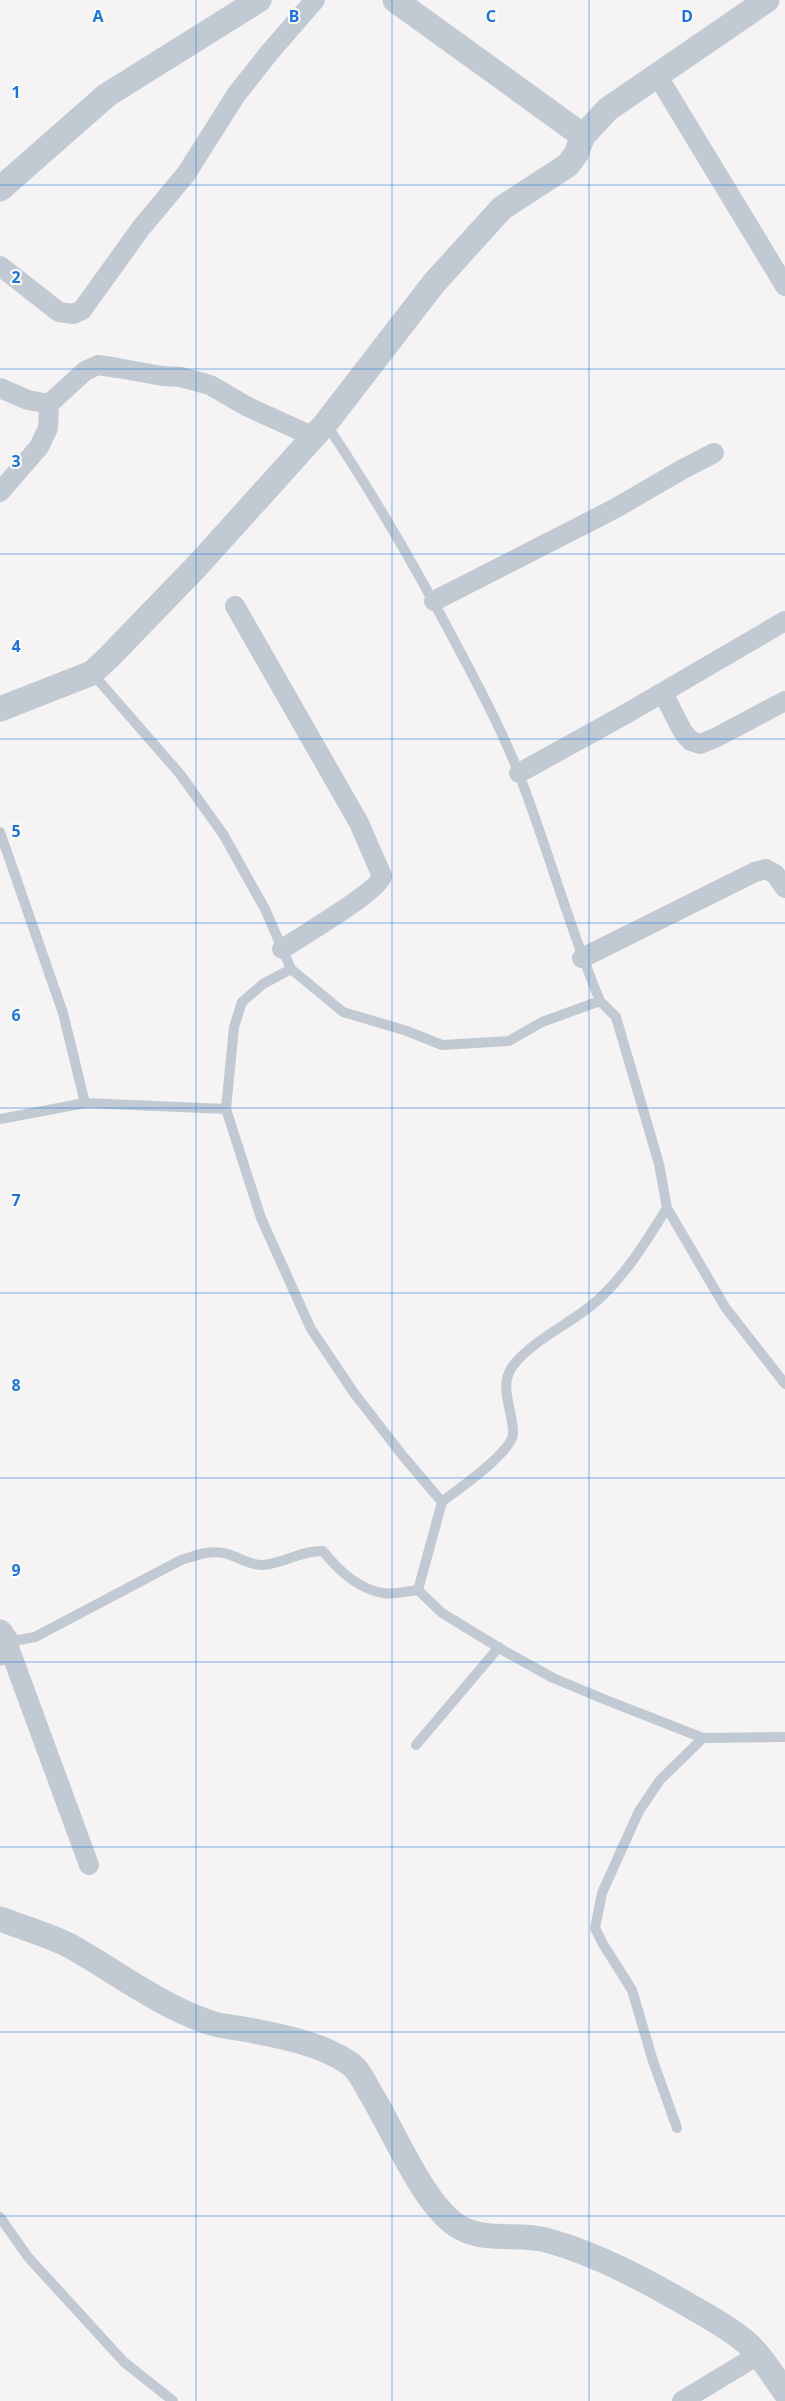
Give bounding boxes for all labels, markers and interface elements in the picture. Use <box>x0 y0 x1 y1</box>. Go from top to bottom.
text: A <box>92 5 104 27</box>
text: B <box>289 5 299 27</box>
text: C <box>486 5 496 27</box>
text: D <box>681 5 693 27</box>
text: 1 <box>11 81 21 103</box>
text: 2 <box>11 266 21 288</box>
text: 3 <box>11 450 21 472</box>
text: 4 <box>11 635 21 657</box>
text: 5 <box>11 820 21 842</box>
text: 6 <box>11 1004 21 1026</box>
text: 7 <box>11 1189 21 1211</box>
text: 8 <box>11 1374 21 1396</box>
text: 9 <box>11 1559 21 1581</box>

